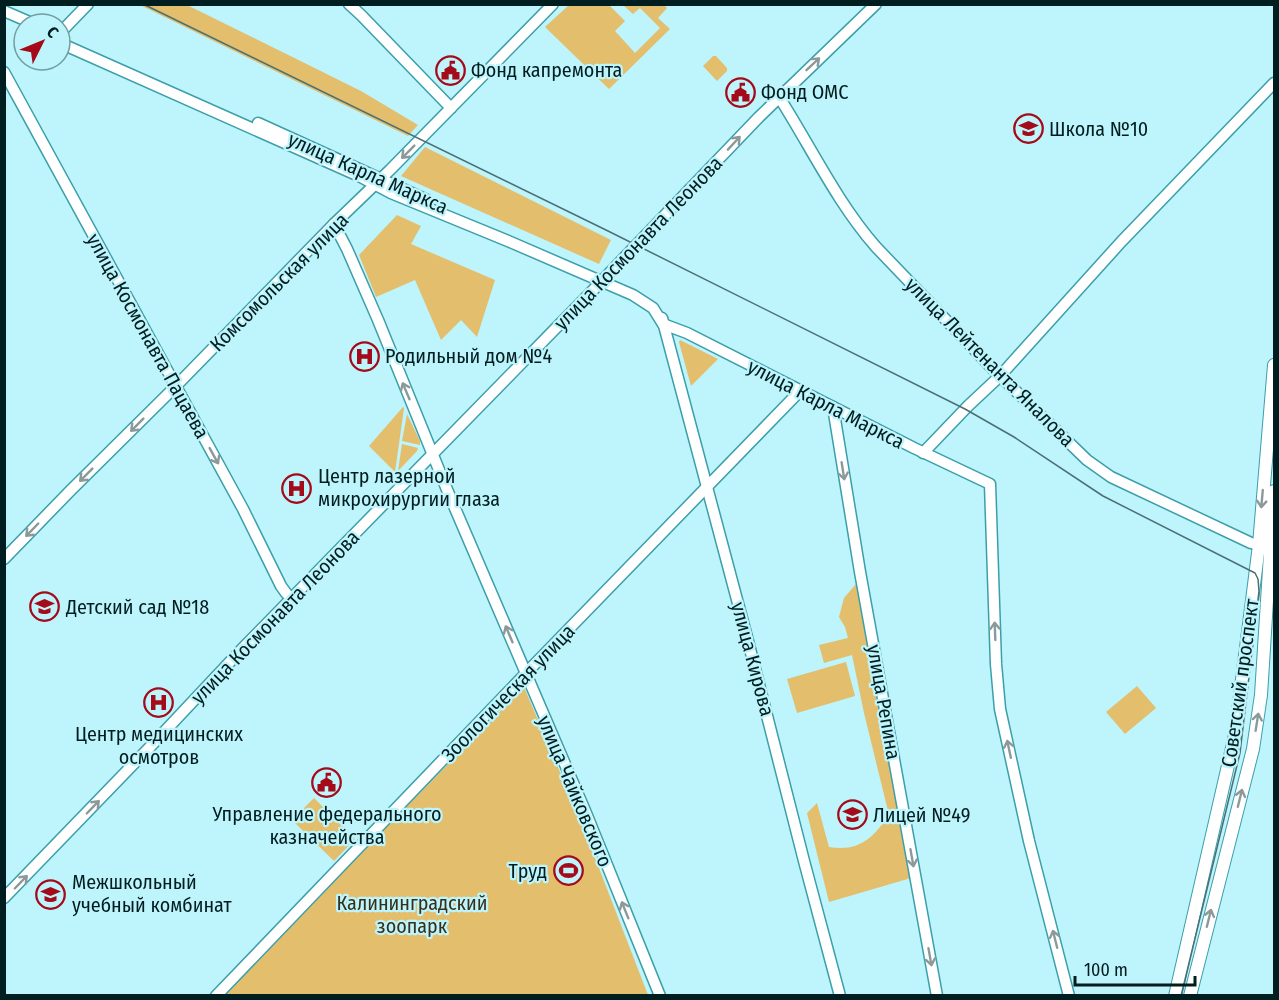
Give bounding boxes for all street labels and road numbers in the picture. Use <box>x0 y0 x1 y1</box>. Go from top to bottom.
street label: улица Карла Маркса <box>284 127 452 219</box>
street label: улица Космонавта Леонова <box>549 151 727 335</box>
street label: Комсомольская улица <box>205 208 353 356</box>
street label: улица Космонавта Пацаева <box>82 229 214 443</box>
street label: улица Лейтенанта Яналова <box>900 272 1080 452</box>
street label: улица Карла Маркса <box>744 354 908 454</box>
street label: улица Космонавта Леонова <box>186 525 364 709</box>
street label: Советский проспект <box>1216 596 1264 769</box>
street label: улица Кирова <box>726 599 780 719</box>
street label: Зоологическая улица <box>436 619 580 767</box>
street label: улица Репина <box>862 643 906 761</box>
street label: улица Чайковского <box>532 712 618 870</box>

